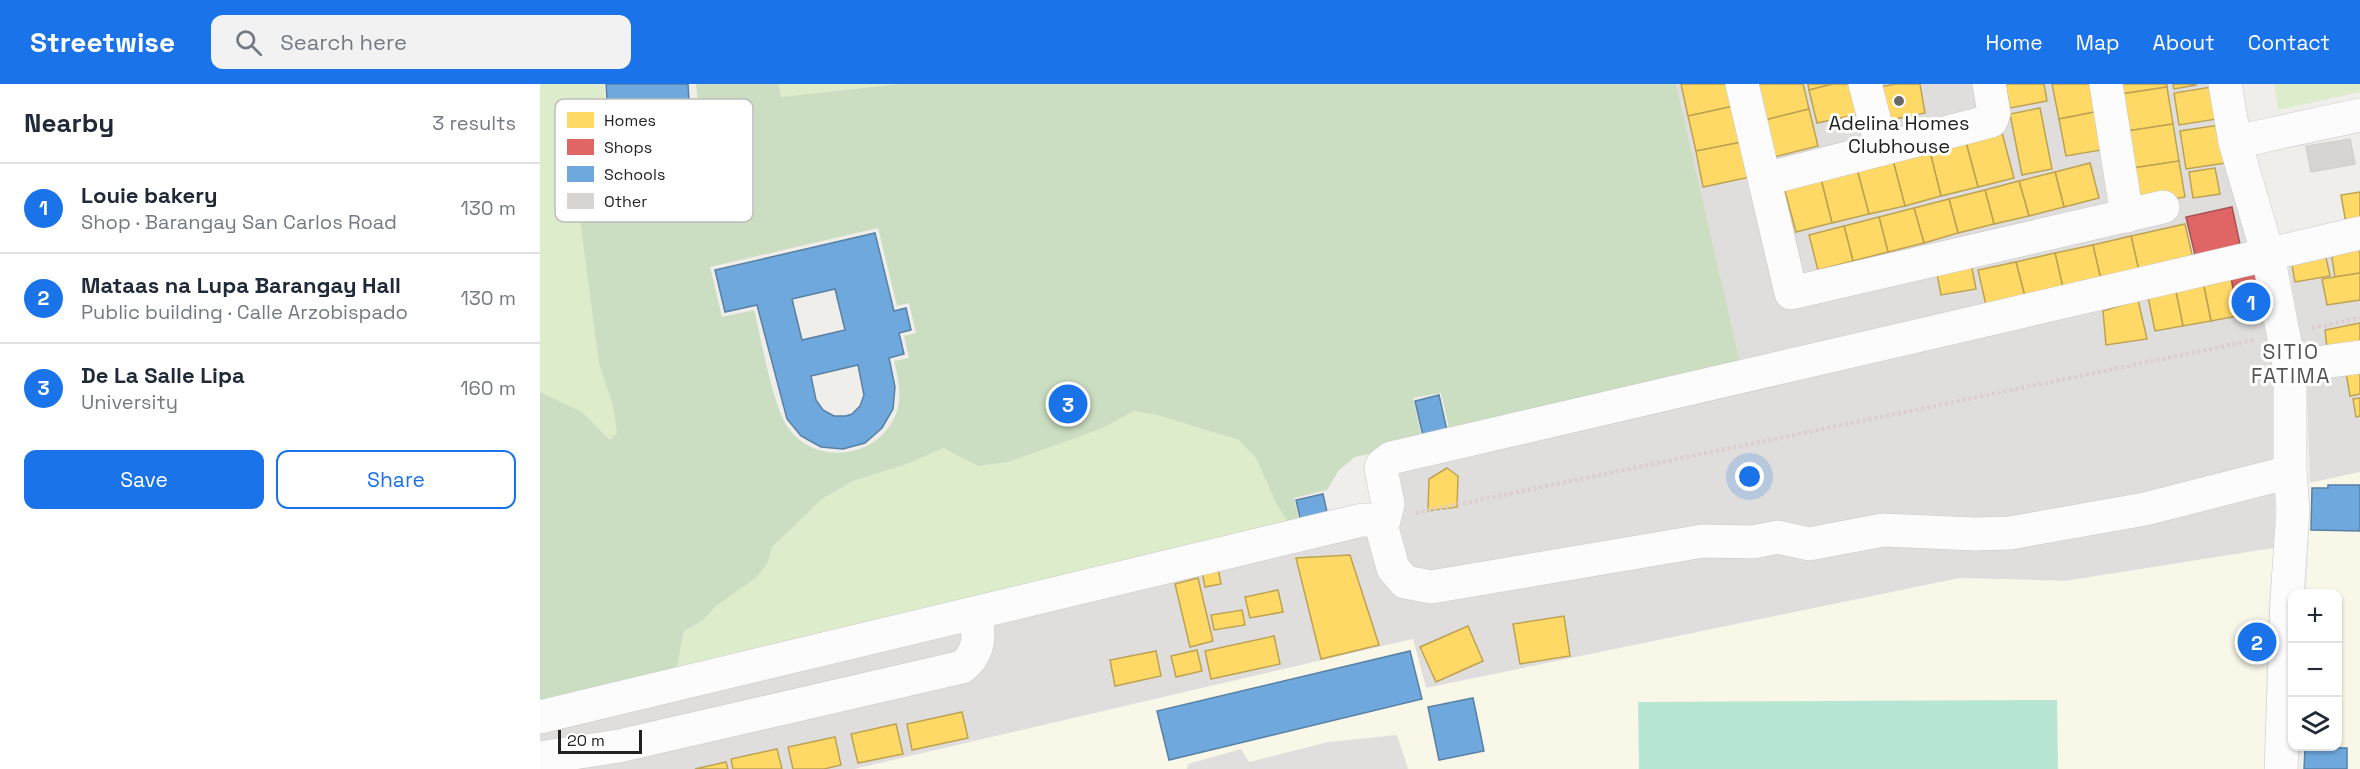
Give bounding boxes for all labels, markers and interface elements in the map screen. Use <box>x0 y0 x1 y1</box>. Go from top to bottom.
search box <box>211 15 631 69</box>
text: Streetwise <box>30 24 175 60</box>
icon: search <box>232 26 265 59</box>
text: Search here <box>280 28 407 56</box>
text: Home <box>1985 29 2043 56</box>
text: Map <box>2076 29 2120 56</box>
text: About <box>2153 29 2215 56</box>
text: Contact <box>2248 29 2330 56</box>
marker: Adelina Homes Clubhouse <box>1892 94 1906 108</box>
legend <box>555 99 753 222</box>
text: Nearby <box>24 106 114 140</box>
text: 3 results <box>432 110 516 136</box>
text: Homes <box>604 110 656 131</box>
place label: Adelina Homes Clubhouse <box>1828 110 1970 159</box>
text: Shops <box>604 137 652 158</box>
text: Schools <box>604 164 665 185</box>
text: Louie bakery <box>81 181 218 209</box>
text: Other <box>604 191 647 212</box>
text: 1 <box>39 195 48 221</box>
text: 130 m <box>460 195 516 221</box>
text: Shop · Barangay San Carlos Road <box>81 209 397 235</box>
text: Mataas na Lupa Barangay Hall <box>81 271 401 299</box>
pin: 1 <box>2232 280 2270 324</box>
text: 2 <box>38 285 49 311</box>
text: 130 m <box>460 285 516 311</box>
text: Public building · Calle Arzobispado <box>81 299 408 325</box>
district label: SITIO FATIMA <box>2251 338 2331 389</box>
text: De La Salle Lipa <box>81 361 245 389</box>
text: 3 <box>37 375 50 401</box>
text: 160 m <box>460 375 516 401</box>
pin: 3 <box>1048 382 1088 426</box>
text: University <box>81 389 178 415</box>
button: Save <box>24 450 264 509</box>
button: Share <box>276 450 516 509</box>
your location <box>1735 462 1764 491</box>
map controls <box>2288 589 2342 751</box>
button: + <box>2288 589 2342 643</box>
pin: 2 <box>2238 620 2276 664</box>
button: − <box>2288 643 2342 697</box>
button: layers <box>2288 697 2342 751</box>
scale bar <box>558 727 642 754</box>
text: 20 m <box>567 730 605 751</box>

